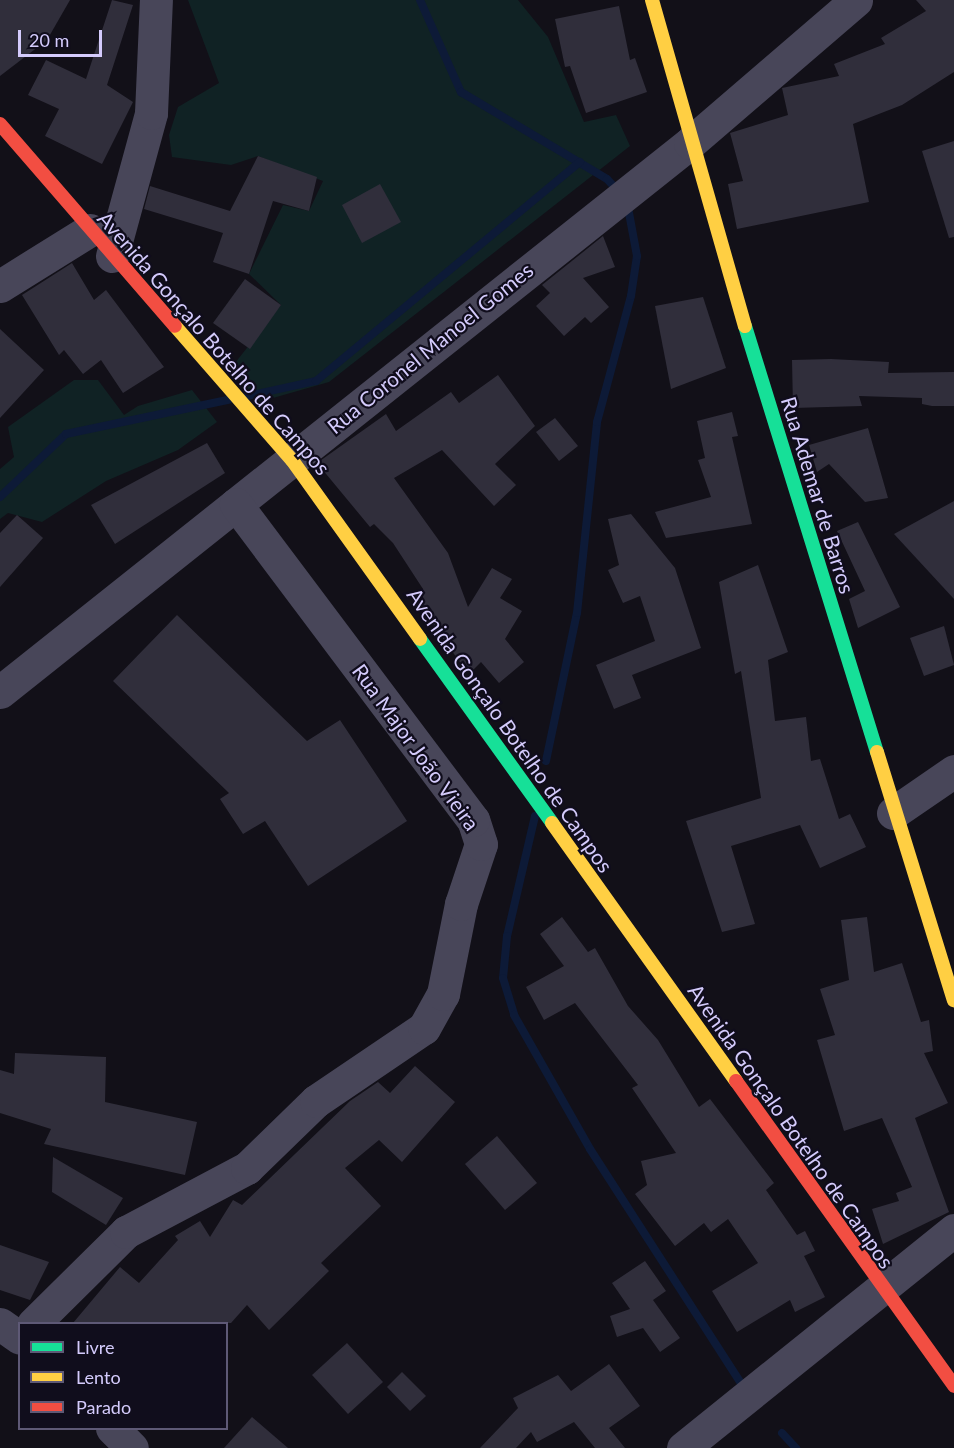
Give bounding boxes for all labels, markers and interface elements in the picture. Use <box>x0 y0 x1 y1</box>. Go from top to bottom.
scale bar <box>21 18 105 56</box>
text: 20 m <box>29 29 69 51</box>
street label: Avenida Gonçalo Botelho de Campos <box>93 206 335 480</box>
street label: Rua Coronel Manoel Gomes <box>322 257 538 439</box>
street label: Rua Ademar de Barros <box>776 393 860 597</box>
street label: Avenida Gonçalo Botelho de Campos <box>402 583 618 877</box>
street label: Rua Major João Vieira <box>347 658 485 836</box>
street label: Avenida Gonçalo Botelho de Campos <box>683 979 899 1273</box>
legend <box>18 1322 228 1430</box>
text: Livre <box>76 1336 115 1358</box>
text: Lento <box>76 1366 121 1388</box>
text: Parado <box>76 1396 131 1418</box>

